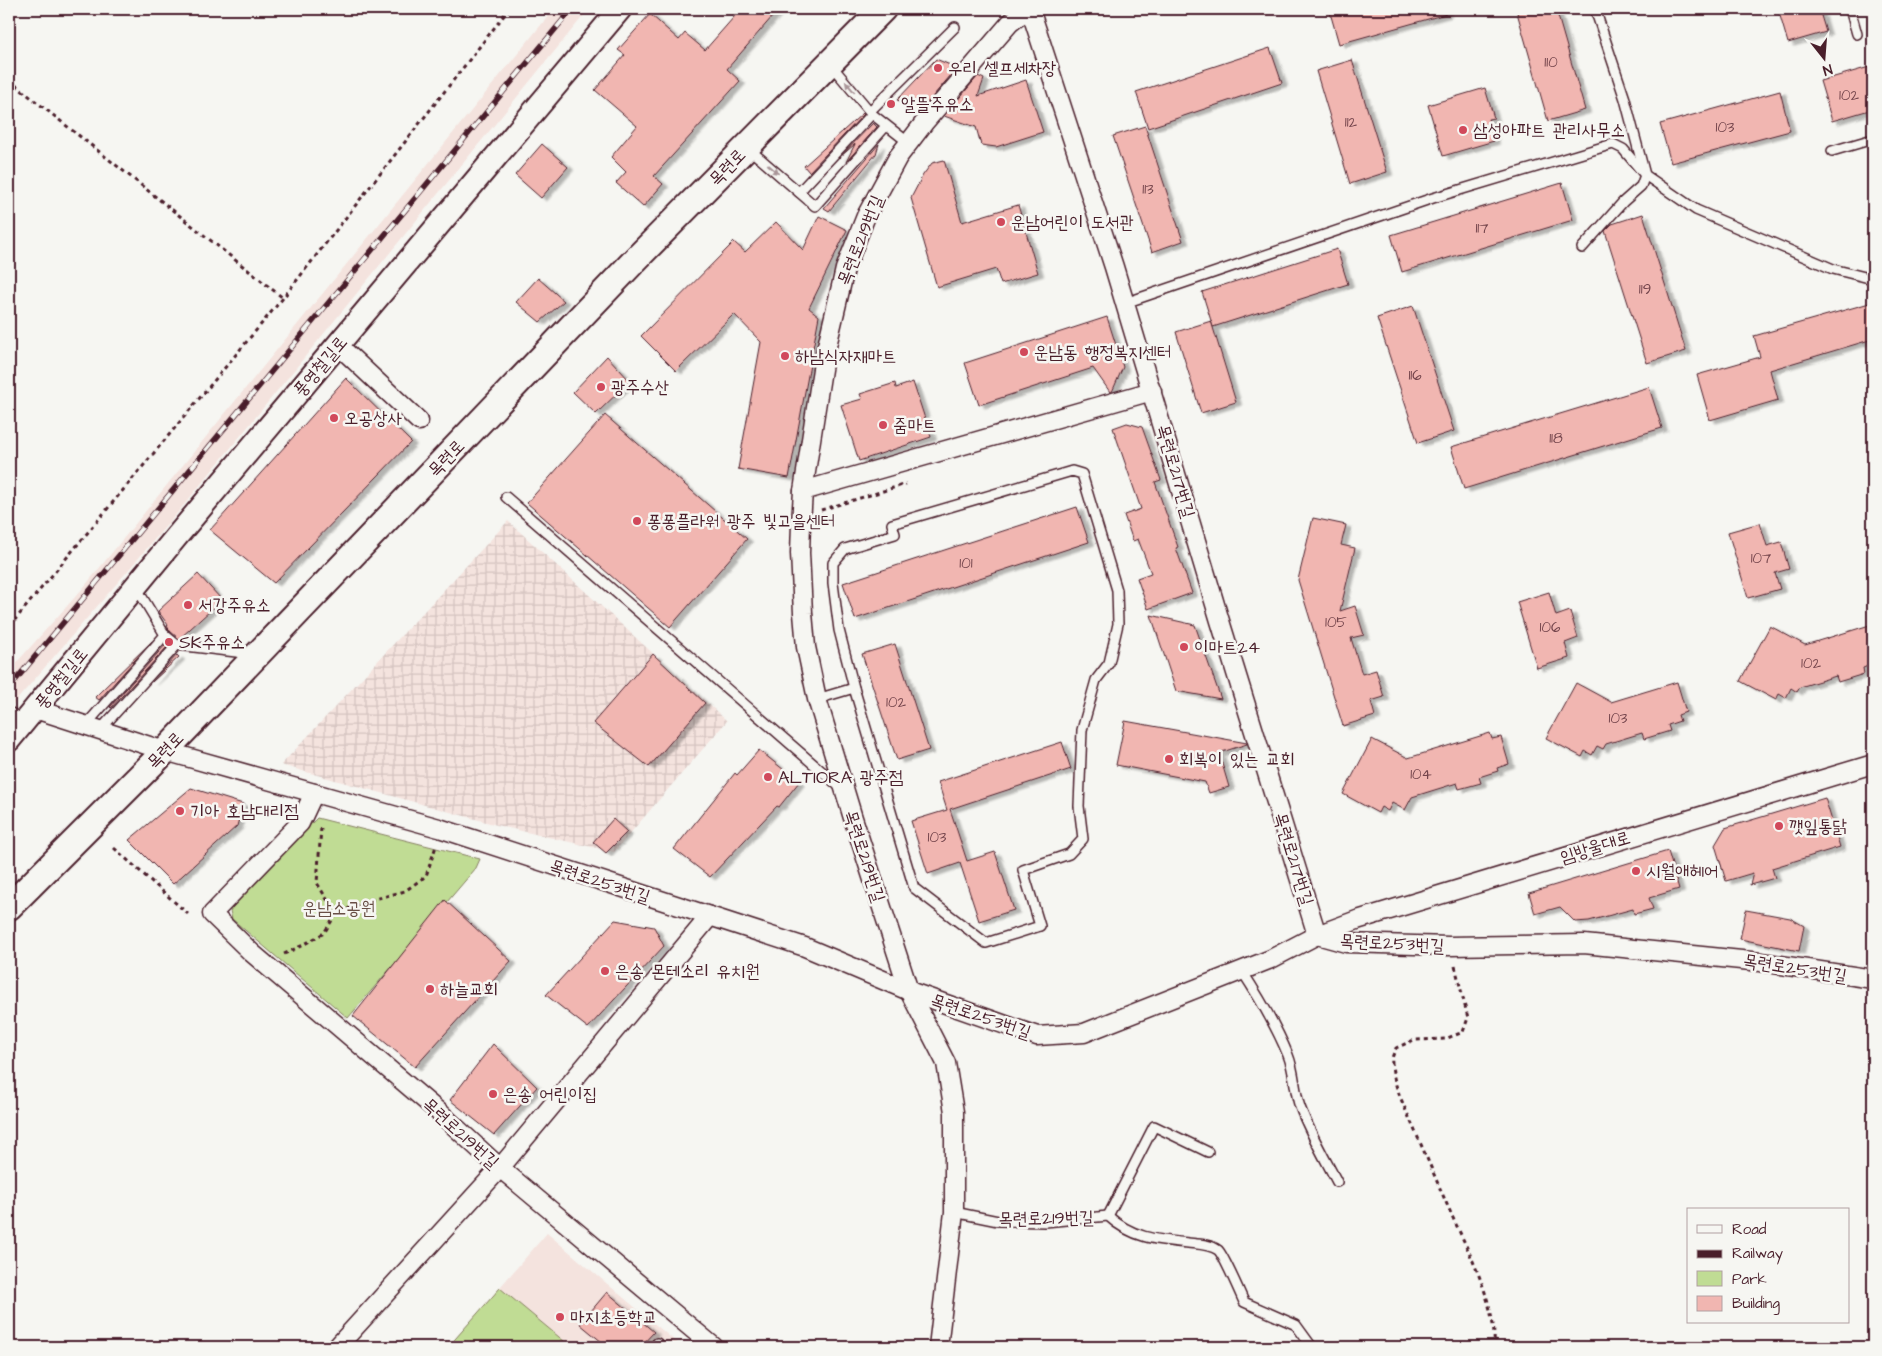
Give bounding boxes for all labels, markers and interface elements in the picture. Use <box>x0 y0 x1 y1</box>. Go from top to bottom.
north arrow <box>1800 32 1850 82</box>
house number: 110 <box>1544 52 1558 73</box>
place label: 우리 셀프세차장 <box>948 56 1057 81</box>
text: N <box>1820 59 1835 80</box>
marker: 우리 셀프세차장 <box>932 62 944 74</box>
one-way arrow <box>844 81 855 94</box>
house number: 102 <box>1839 85 1859 106</box>
place label: 알뜰주유소 <box>901 92 973 117</box>
marker: 알뜰주유소 <box>885 98 897 110</box>
house number: 112 <box>1345 112 1358 133</box>
house number: 103 <box>1715 117 1735 138</box>
place label: 삼성아파트 관리사무소 <box>1473 118 1625 143</box>
marker: 삼성아파트 관리사무소 <box>1457 124 1469 136</box>
street label: 목련로 <box>703 143 751 192</box>
one-way arrow <box>766 164 779 175</box>
house number: 113 <box>1142 179 1154 200</box>
street label: 목련로219번길 <box>831 191 890 289</box>
place label: 운남어린이 도서관 <box>1011 210 1134 235</box>
marker: 운남어린이 도서관 <box>995 216 1007 228</box>
house number: 117 <box>1475 218 1489 239</box>
house number: 119 <box>1639 279 1651 300</box>
street label: 풍영철길로 <box>288 331 353 402</box>
place label: 운남동 행정복지센터 <box>1034 340 1172 365</box>
place label: 하남식자재마트 <box>795 344 896 369</box>
marker: 운남동 행정복지센터 <box>1018 346 1030 358</box>
marker: 하남식자재마트 <box>779 350 791 362</box>
house number: 116 <box>1408 365 1422 386</box>
place label: 광주수산 <box>611 375 669 400</box>
marker: 광주수산 <box>595 381 607 393</box>
place label: 오공상사 <box>344 406 402 431</box>
marker: 오공상사 <box>328 412 340 424</box>
place label: 줌마트 <box>893 413 936 438</box>
marker: 줌마트 <box>877 419 889 431</box>
street label: 목련로217번길 <box>1150 421 1201 521</box>
house number: 118 <box>1549 428 1563 449</box>
street label: 목련로 <box>422 434 470 483</box>
place label: 퐁퐁플라워 광주 빛고을센터 <box>647 509 835 534</box>
marker: 퐁퐁플라워 광주 빛고을센터 <box>631 515 643 527</box>
house number: 107 <box>1751 548 1771 569</box>
house number: 101 <box>959 553 973 574</box>
place label: 서강주유소 <box>198 593 270 618</box>
marker: 서강주유소 <box>182 599 194 611</box>
house number: 105 <box>1325 612 1347 633</box>
house number: 106 <box>1540 617 1561 638</box>
place label: SK주유소 <box>179 630 245 655</box>
place label: 이마트24 <box>1194 635 1260 660</box>
marker: SK주유소 <box>163 636 175 648</box>
marker: 이마트24 <box>1178 641 1190 653</box>
street label: 풍영철길로 <box>29 642 94 714</box>
house number: 102 <box>1801 653 1821 674</box>
house number: 102 <box>886 692 906 713</box>
house number: 103 <box>1608 708 1628 729</box>
street label: 목련로 <box>141 726 189 775</box>
place label: 회복이 있는 교회 <box>1179 747 1295 772</box>
marker: 회복이 있는 교회 <box>1163 753 1175 765</box>
house number: 104 <box>1410 764 1432 785</box>
place label: ALTIORA 광주점 <box>778 765 904 790</box>
marker: ALTIORA 광주점 <box>762 771 774 783</box>
place label: 기아 호남대리점 <box>190 799 299 824</box>
marker: 기아 호남대리점 <box>174 805 186 817</box>
street label: 목련로219번길 <box>838 807 891 906</box>
street label: 목련로217번길 <box>1268 810 1320 909</box>
place label: 깻잎통닭 <box>1789 814 1847 839</box>
marker: 깻잎통닭 <box>1773 820 1785 832</box>
street label: 임방울대로 <box>1557 825 1633 870</box>
house number: 103 <box>927 827 947 848</box>
street label: 목련로253번길 <box>546 853 654 910</box>
place label: 시월애헤어 <box>1646 859 1718 884</box>
marker: 시월애헤어 <box>1630 865 1642 877</box>
park label: 운남소공원 <box>303 896 375 921</box>
street label: 목련로253번길 <box>1339 928 1445 959</box>
street label: 목련로253번길 <box>1741 948 1849 989</box>
place label: 은송 몬테소리 유치원 <box>615 959 760 984</box>
marker: 은송 몬테소리 유치원 <box>599 965 611 977</box>
place label: 하늘교회 <box>440 977 498 1002</box>
marker: 하늘교회 <box>424 983 436 995</box>
street label: 목련로253번길 <box>927 988 1035 1045</box>
place label: 은송 어린이집 <box>503 1082 597 1107</box>
marker: 은송 어린이집 <box>487 1088 499 1100</box>
street label: 목련로219번길 <box>417 1092 505 1175</box>
street label: 목련로219번길 <box>998 1205 1094 1232</box>
legend <box>1687 1208 1850 1324</box>
text: Road <box>1732 1219 1767 1240</box>
text: Railway <box>1732 1243 1783 1265</box>
text: Park <box>1732 1269 1767 1290</box>
text: Building <box>1732 1293 1780 1315</box>
place label: 마지초등학교 <box>570 1305 657 1330</box>
marker: 마지초등학교 <box>554 1311 566 1323</box>

